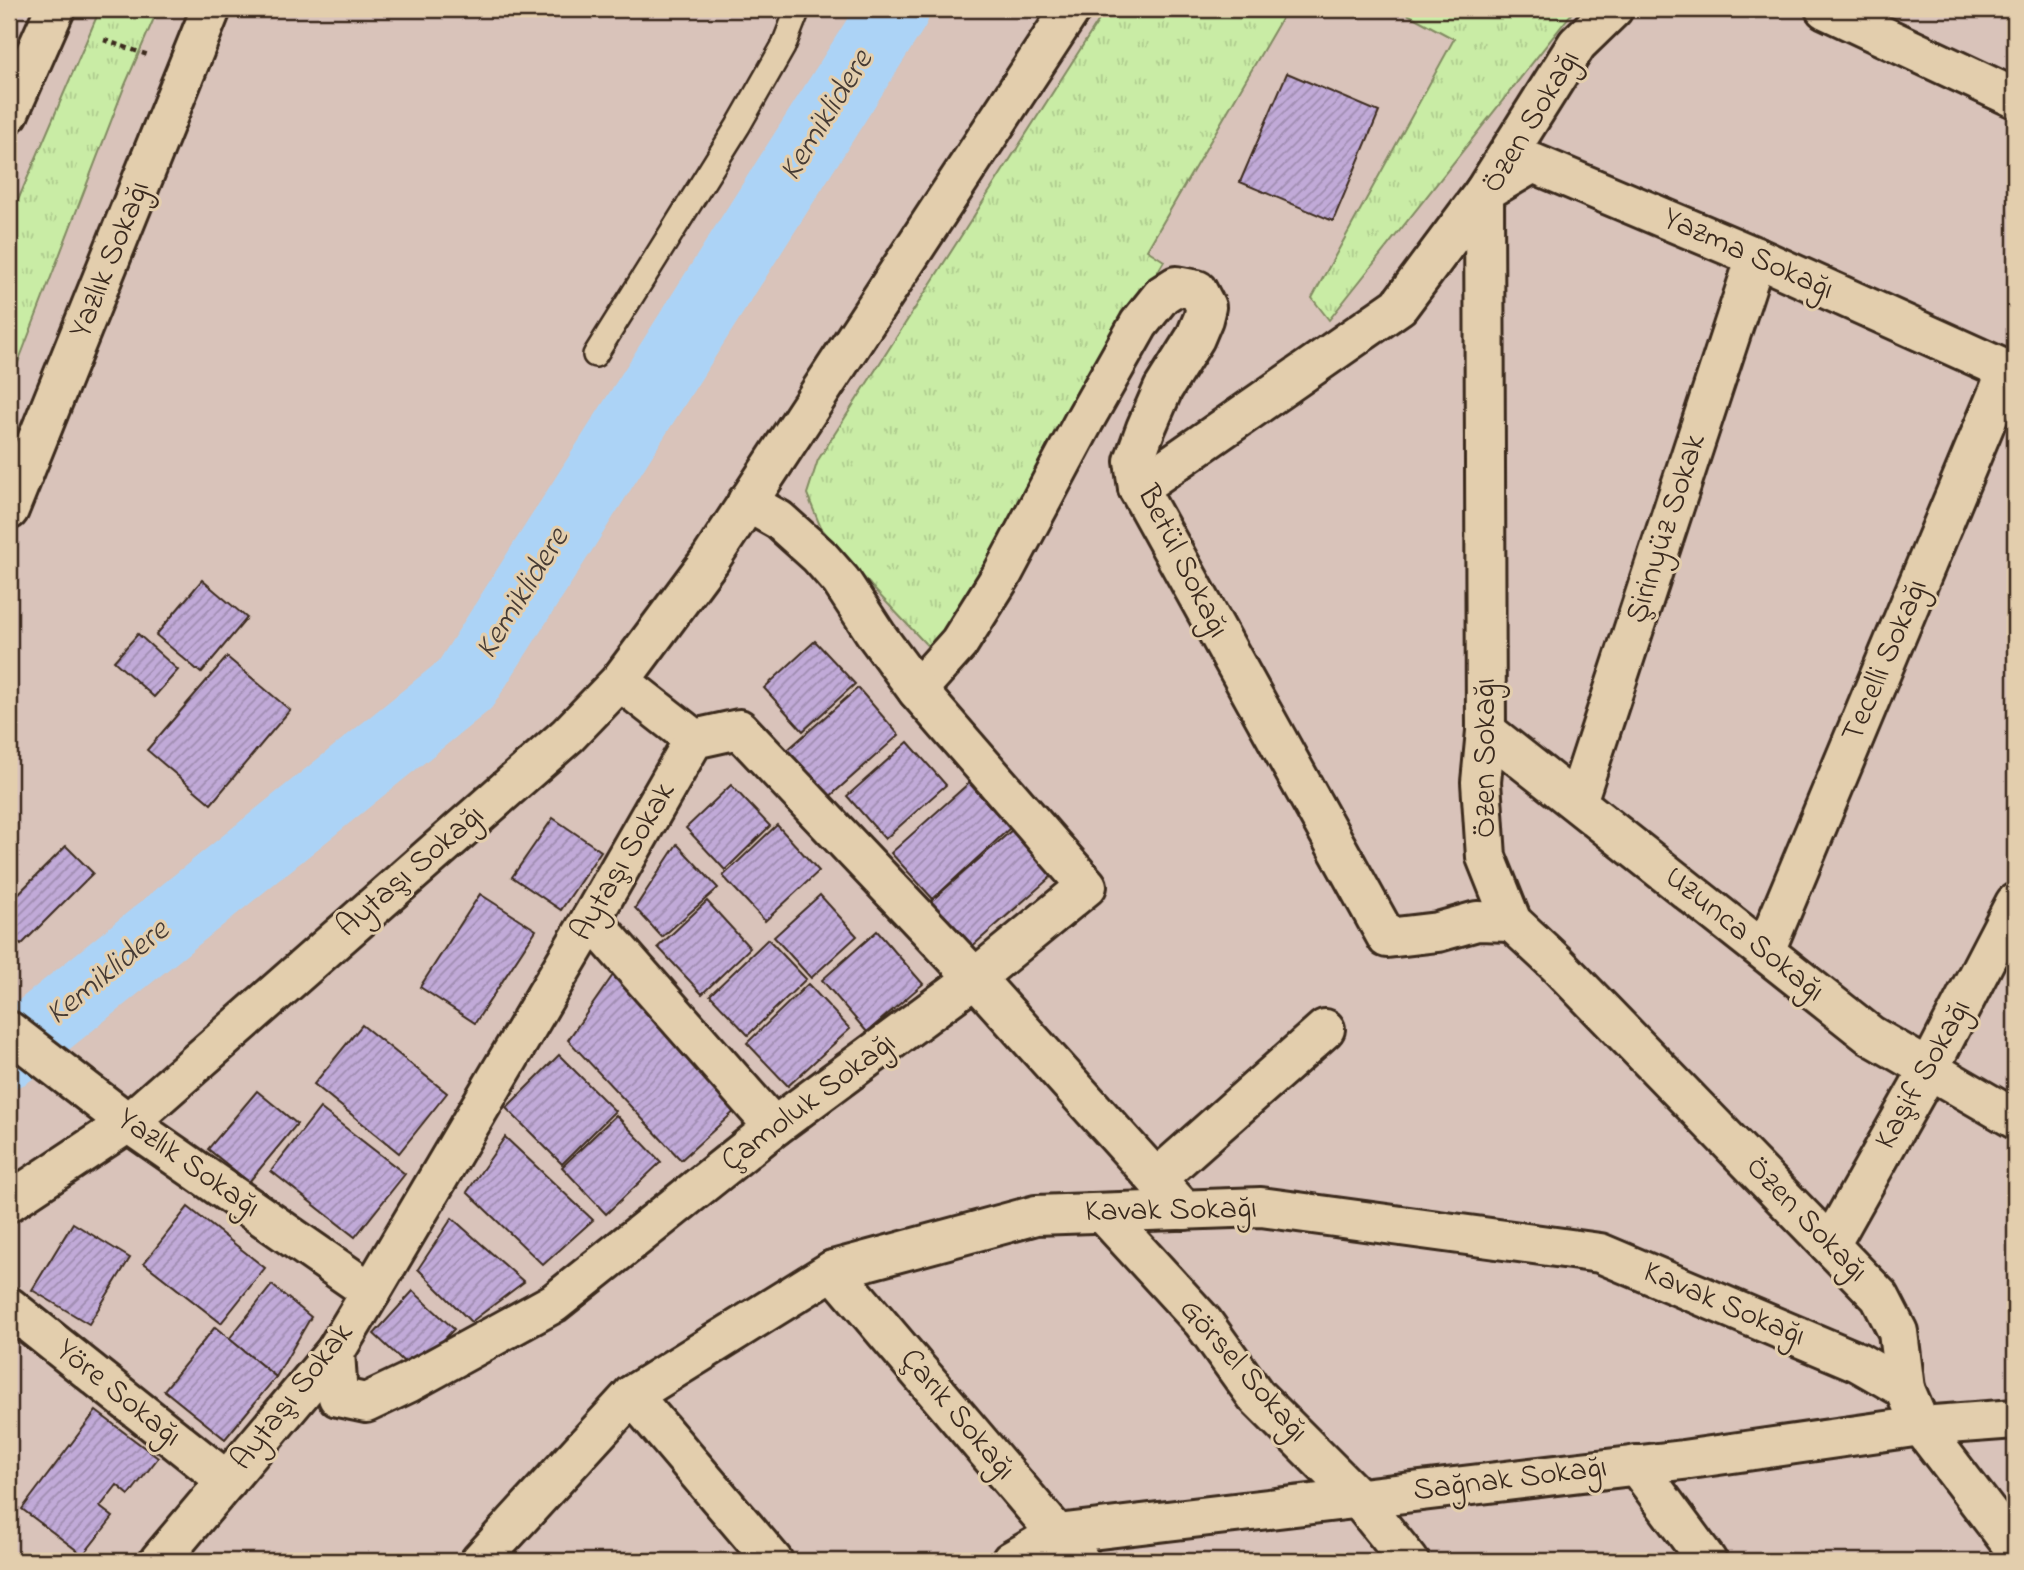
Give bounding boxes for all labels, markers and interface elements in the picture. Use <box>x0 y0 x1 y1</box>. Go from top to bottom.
water label: Kemiklidere <box>768 40 887 191</box>
street label: Özen Sokağı <box>1471 41 1594 203</box>
street label: Yazlık Sokağı <box>58 174 165 346</box>
street label: Yazma Sokağı <box>1654 196 1841 315</box>
street label: Şirinyüz Sokak <box>1614 427 1720 630</box>
street label: Betül Sokağı <box>1122 477 1241 647</box>
water label: Kemiklidere <box>464 518 583 669</box>
street label: Tecelli Sokağı <box>1830 572 1942 750</box>
street label: Özen Sokağı <box>1463 678 1511 838</box>
street label: Aytaşı Sokak <box>559 773 689 950</box>
street label: Aytaşı Sokağı <box>326 794 496 951</box>
street label: Uzunca Sokağı <box>1653 855 1834 1015</box>
water label: Kemiklidere <box>36 907 181 1038</box>
street label: Kaşif Sokağı <box>1863 991 1986 1159</box>
street label: Çamoluk Sokağı <box>712 1021 907 1185</box>
street label: Yazlık Sokağı <box>106 1097 270 1232</box>
street label: Özen Sokağı <box>1733 1146 1879 1295</box>
street label: Kavak Sokağı <box>1085 1186 1257 1237</box>
street label: Kavak Sokağı <box>1635 1250 1812 1361</box>
street label: Görsel Sokağı <box>1166 1288 1319 1454</box>
street label: Aytaşı Sokak <box>220 1312 367 1481</box>
street label: Yöre Sokağı <box>44 1328 191 1460</box>
street label: Çarık Sokağı <box>887 1339 1027 1492</box>
street label: Sağnak Sokağı <box>1410 1445 1610 1516</box>

